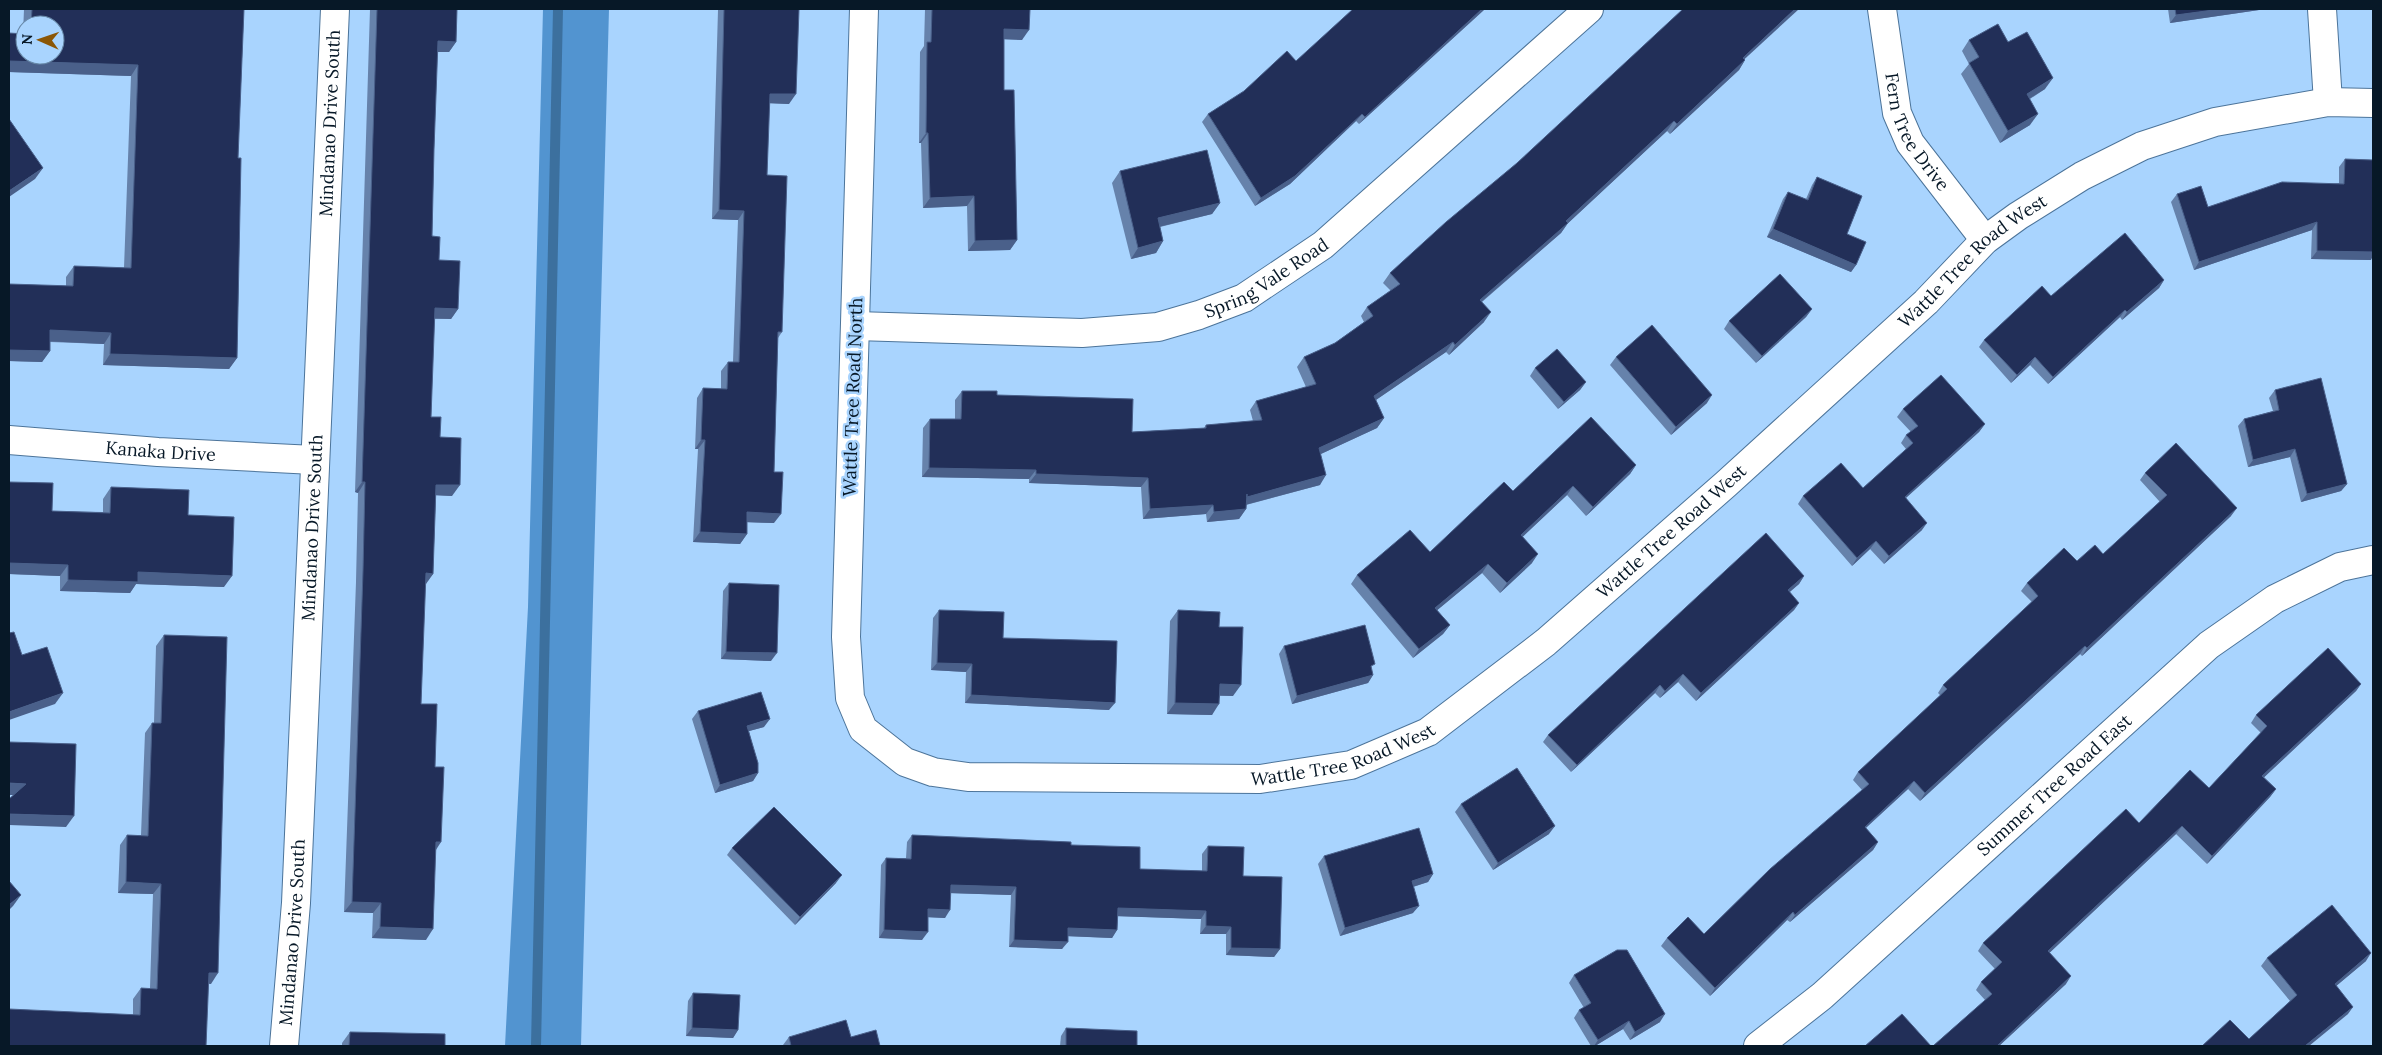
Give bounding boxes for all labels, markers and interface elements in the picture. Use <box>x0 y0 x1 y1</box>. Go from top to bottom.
north arrow <box>15 15 65 65</box>
street label: Mindanao Drive South <box>314 29 345 217</box>
text: N <box>18 34 36 45</box>
street label: Fern Tree Drive <box>1880 71 1955 196</box>
street label: Wattle Tree Road West <box>1893 189 2051 333</box>
street label: Spring Vale Road <box>1201 233 1333 323</box>
street label: Wattle Tree Road North <box>838 297 867 497</box>
street label: Mindanao Drive South <box>296 434 327 622</box>
street label: Kanaka Drive <box>105 436 217 466</box>
street label: Wattle Tree Road West <box>1592 459 1751 603</box>
street label: Summer Tree Road East <box>1972 709 2136 861</box>
street label: Wattle Tree Road West <box>1250 718 1440 790</box>
street label: Mindanao Drive South <box>274 838 310 1027</box>

